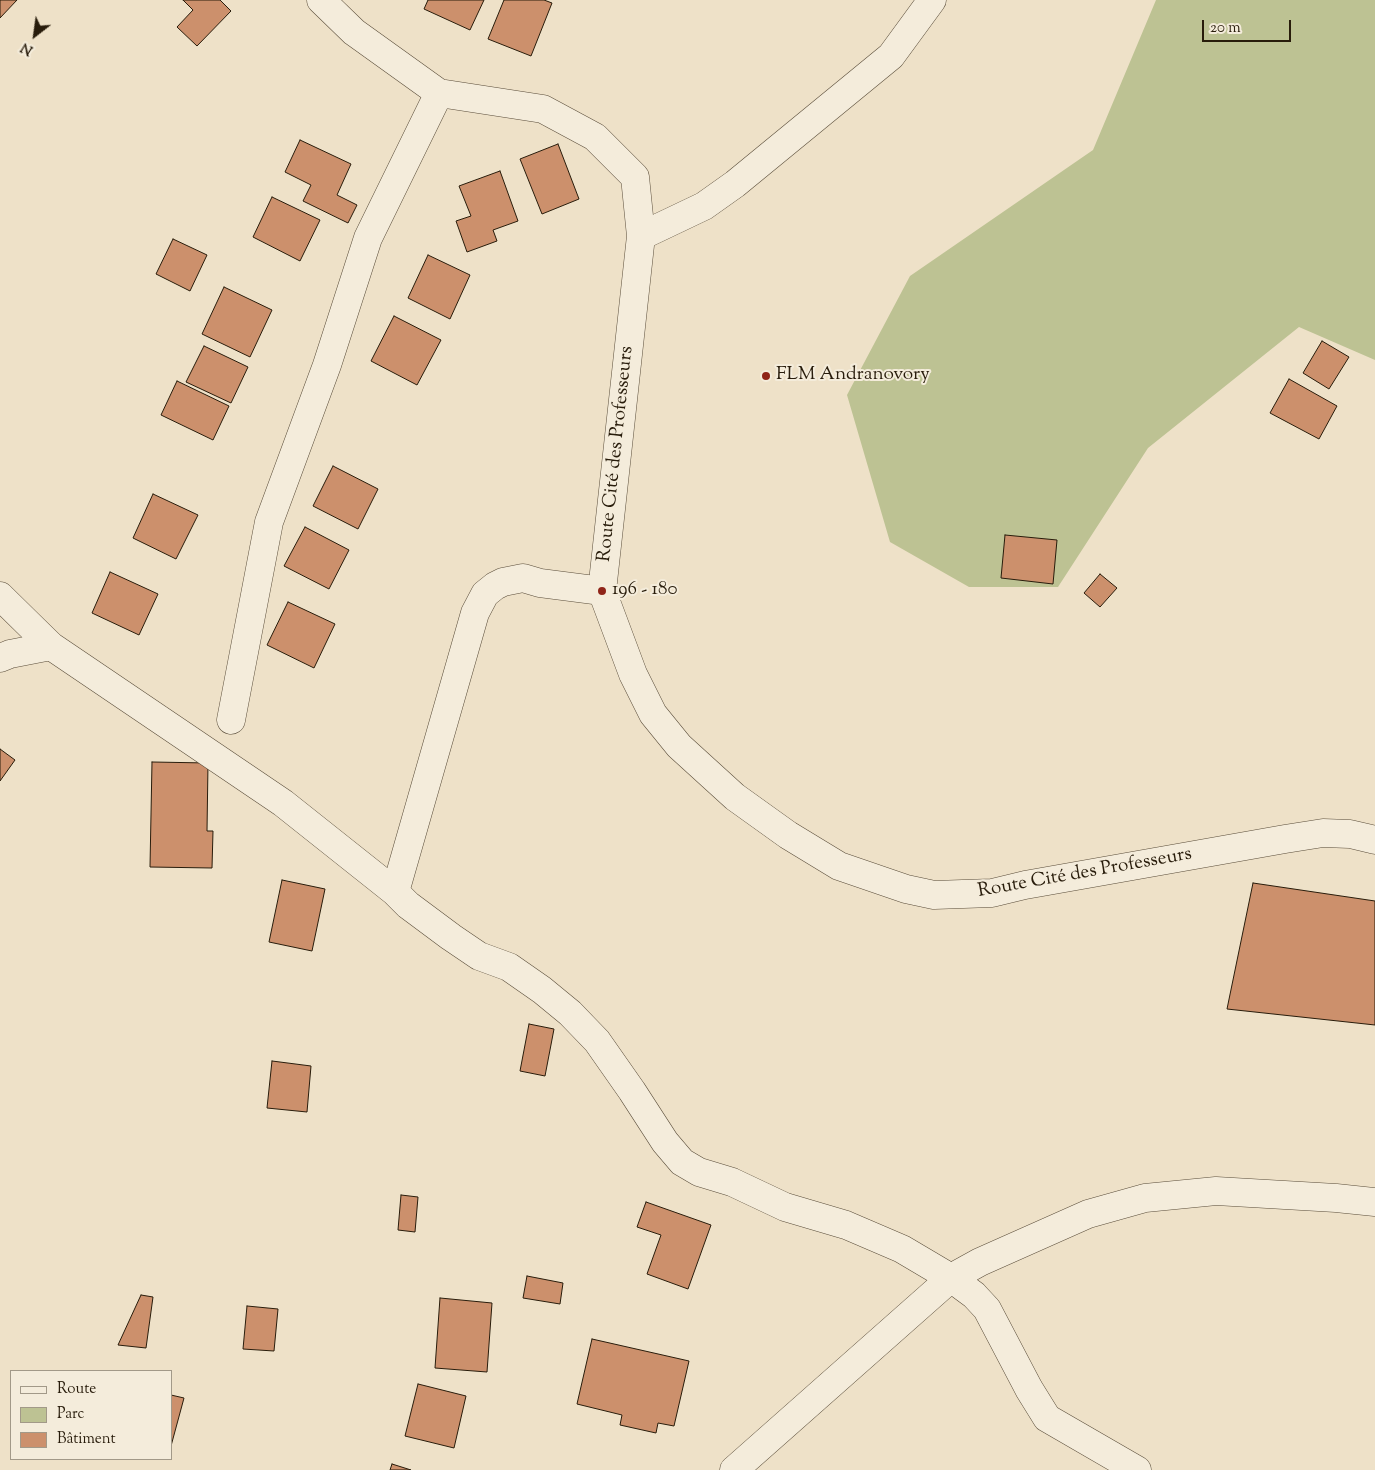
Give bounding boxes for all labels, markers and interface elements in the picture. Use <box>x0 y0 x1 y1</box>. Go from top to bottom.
north arrow <box>10 10 60 60</box>
scale bar <box>1205 10 1294 42</box>
text: 20 m <box>1210 18 1241 39</box>
text: N <box>18 37 37 59</box>
street label: Route Cité des Professeurs <box>594 345 640 563</box>
place label: FLM Andranovory <box>776 365 930 387</box>
marker: FLM Andranovory <box>760 370 772 382</box>
place label: 196 - 180 <box>612 580 678 602</box>
marker: 196 - 180 <box>596 585 608 597</box>
street label: Route Cité des Professeurs <box>976 844 1194 904</box>
legend <box>10 1370 172 1460</box>
text: Route <box>57 1379 96 1400</box>
text: Parc <box>57 1404 84 1425</box>
text: Bâtiment <box>57 1429 116 1450</box>

